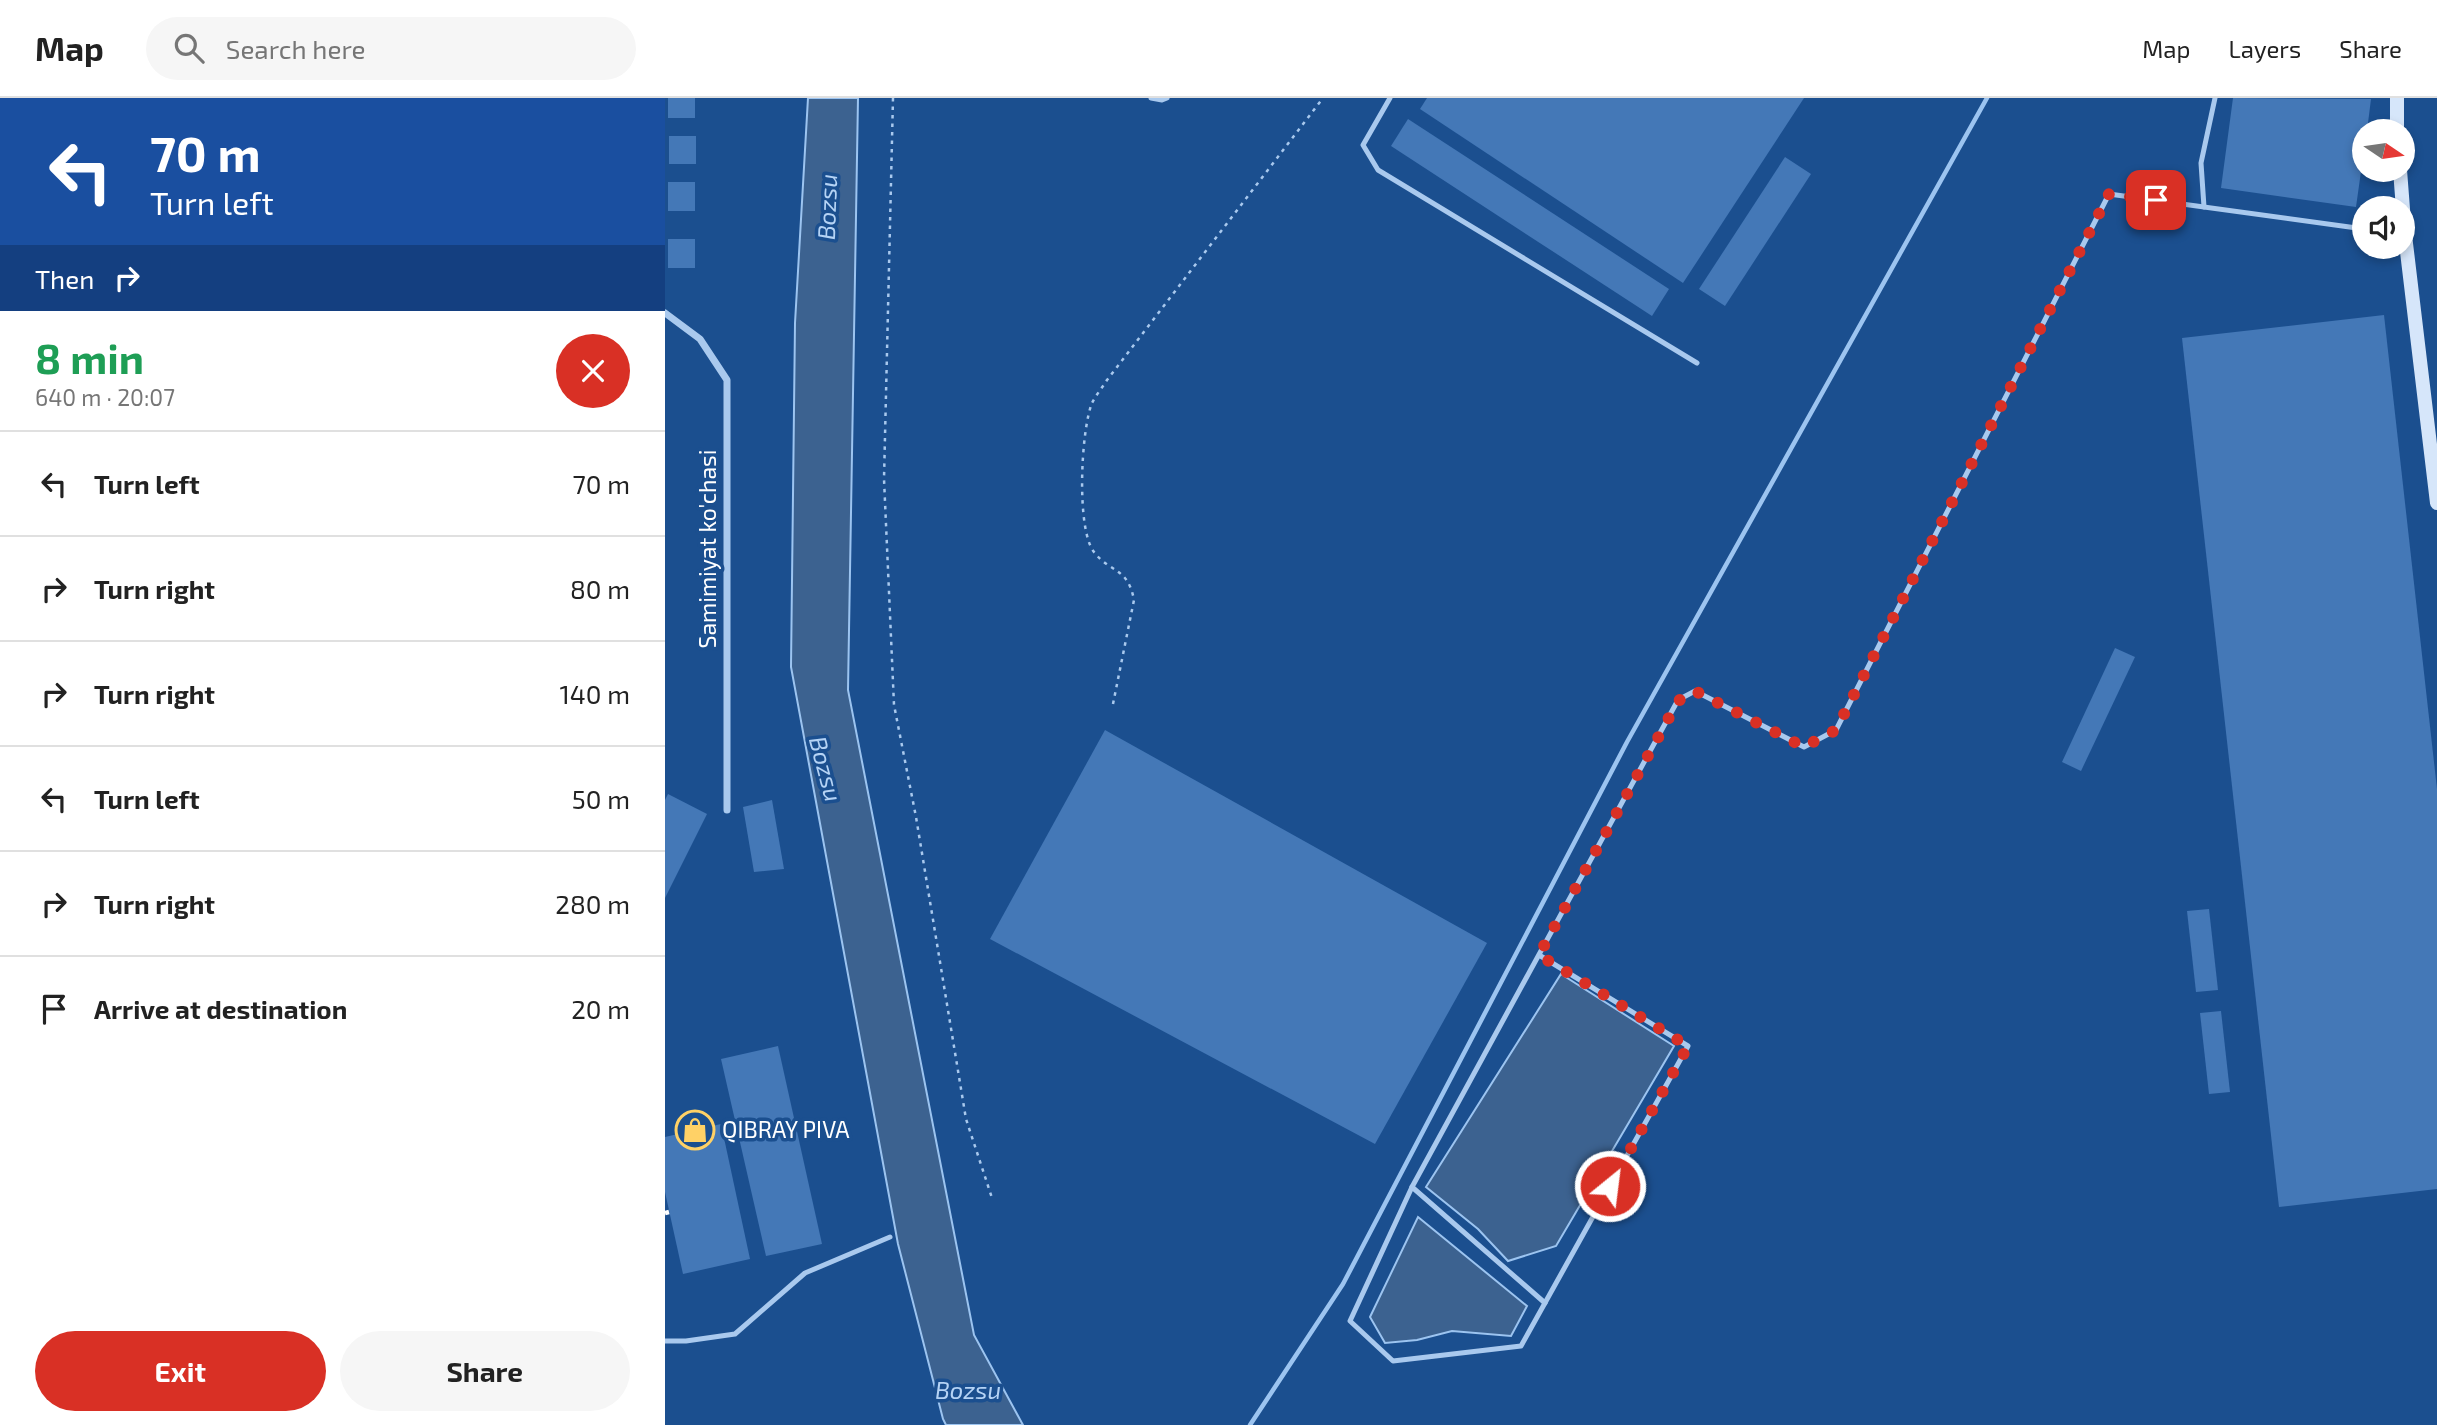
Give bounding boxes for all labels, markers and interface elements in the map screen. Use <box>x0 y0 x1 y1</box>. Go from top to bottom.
search box <box>146 17 636 80</box>
text: Map <box>35 28 104 68</box>
icon: search <box>170 29 208 67</box>
text: Search here <box>226 33 365 64</box>
text: Map <box>2142 34 2190 63</box>
text: Layers <box>2228 34 2301 63</box>
text: Share <box>2339 34 2402 63</box>
north arrow <box>2352 119 2415 182</box>
map controls <box>2352 119 2415 259</box>
text: 70 m <box>150 123 261 182</box>
icon: left <box>35 126 126 217</box>
pin <box>2126 170 2186 230</box>
water label: Bozsu <box>811 173 842 241</box>
icon: arrive <box>2137 181 2175 219</box>
text: Turn left <box>150 183 274 221</box>
button: sound <box>2352 196 2415 259</box>
icon: right <box>108 259 146 297</box>
text: Then <box>35 263 94 294</box>
text: 8 min <box>35 332 144 382</box>
button: close <box>556 334 630 408</box>
text: 640 m · 20:07 <box>35 383 175 411</box>
street label: Samimiyat ko'chasi <box>693 450 721 648</box>
icon: left <box>35 465 73 503</box>
text: Turn left <box>94 468 200 499</box>
text: 70 m <box>572 468 630 499</box>
icon: right <box>35 570 73 608</box>
text: Turn right <box>94 573 215 604</box>
text: 80 m <box>570 573 630 604</box>
icon: right <box>35 675 73 713</box>
text: Turn right <box>94 678 215 709</box>
text: 140 m <box>559 678 630 709</box>
water label: Bozsu <box>804 733 849 804</box>
icon: left <box>35 780 73 818</box>
text: Turn left <box>94 783 200 814</box>
text: 50 m <box>572 783 630 814</box>
icon: right <box>35 885 73 923</box>
text: Turn right <box>94 888 215 919</box>
text: 280 m <box>555 888 630 919</box>
icon: arrive <box>35 990 73 1028</box>
text: Arrive at destination <box>94 993 347 1024</box>
text: 20 m <box>571 993 630 1024</box>
shop icon: QIBRAY PIVA <box>674 1109 716 1151</box>
place label: QIBRAY PIVA <box>722 1115 850 1143</box>
position arrow <box>1573 1149 1647 1223</box>
button: Exit <box>35 1331 326 1411</box>
button: Share <box>340 1331 630 1411</box>
water label: Bozsu <box>935 1375 1001 1404</box>

